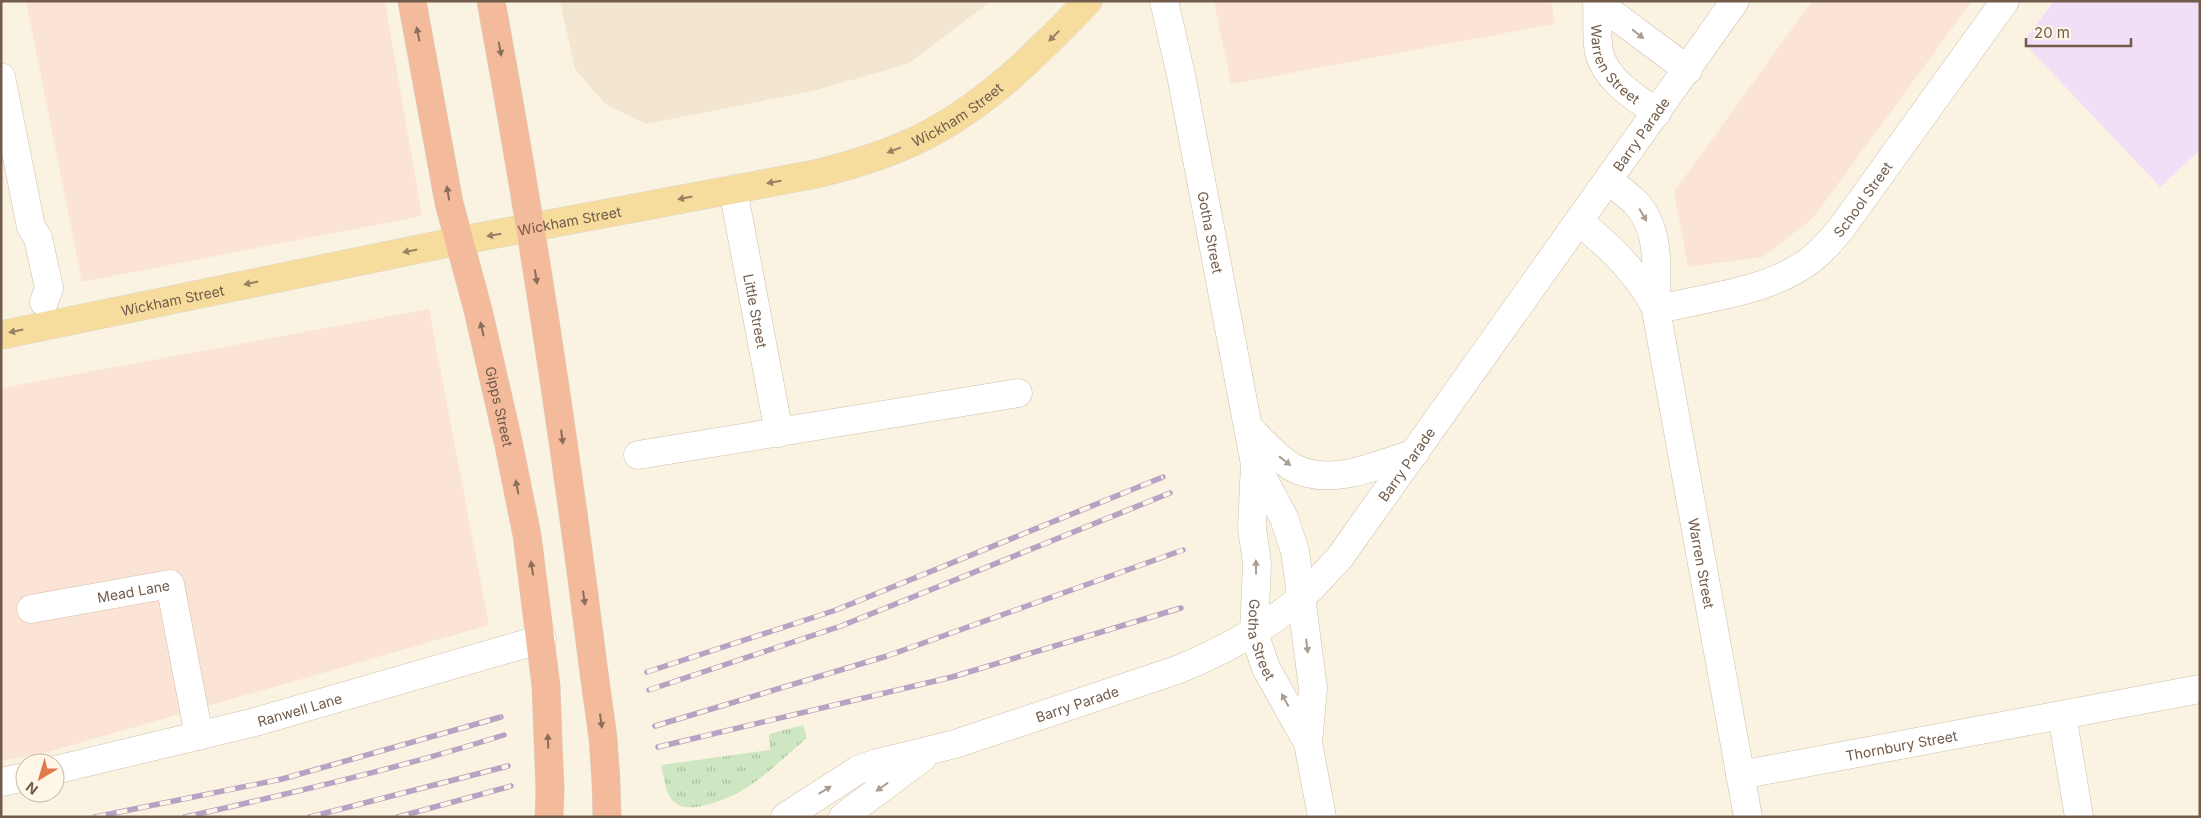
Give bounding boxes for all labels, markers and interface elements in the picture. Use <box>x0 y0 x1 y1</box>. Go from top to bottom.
scale bar <box>2026 15 2131 47</box>
text: 20 m <box>2034 23 2070 42</box>
street label: Warren Street <box>1589 24 1644 107</box>
one-way arrow <box>414 25 422 41</box>
one-way arrow <box>1631 28 1644 39</box>
one-way arrow <box>1048 30 1060 42</box>
one-way arrow <box>496 42 504 58</box>
street label: Wickham Street <box>909 78 1006 150</box>
street label: Barry Parade <box>1609 94 1673 174</box>
one-way arrow <box>887 146 901 154</box>
street label: School Street <box>1829 158 1896 240</box>
one-way arrow <box>766 178 782 186</box>
one-way arrow <box>443 185 451 201</box>
street label: Gotha Street <box>1195 190 1227 275</box>
one-way arrow <box>677 195 693 203</box>
street label: Wickham Street <box>516 202 623 238</box>
one-way arrow <box>1639 208 1648 221</box>
one-way arrow <box>485 231 501 239</box>
one-way arrow <box>402 247 418 255</box>
one-way arrow <box>533 269 541 285</box>
street label: Little Street <box>741 272 771 350</box>
one-way arrow <box>244 279 259 287</box>
street label: Wickham Street <box>119 281 226 319</box>
one-way arrow <box>478 321 486 336</box>
one-way arrow <box>7 328 23 336</box>
street label: Gipps Street <box>483 364 517 448</box>
street label: Barry Parade <box>1374 424 1438 504</box>
one-way arrow <box>558 430 566 446</box>
one-way arrow <box>1278 456 1292 466</box>
one-way arrow <box>513 479 521 495</box>
street label: Warren Street <box>1685 517 1719 610</box>
one-way arrow <box>1252 558 1260 574</box>
one-way arrow <box>528 560 536 576</box>
street label: Mead Lane <box>96 576 171 605</box>
one-way arrow <box>580 591 588 607</box>
street label: Gotha Street <box>1245 599 1280 683</box>
one-way arrow <box>1303 638 1311 654</box>
street label: Barry Parade <box>1033 682 1121 725</box>
street label: Ranwell Lane <box>255 689 344 729</box>
one-way arrow <box>1280 693 1289 707</box>
one-way arrow <box>597 713 605 729</box>
street label: Thornbury Street <box>1844 726 1959 764</box>
one-way arrow <box>544 733 552 749</box>
north arrow <box>15 753 65 803</box>
text: N <box>22 779 41 799</box>
one-way arrow <box>876 781 889 792</box>
one-way arrow <box>819 785 832 794</box>

